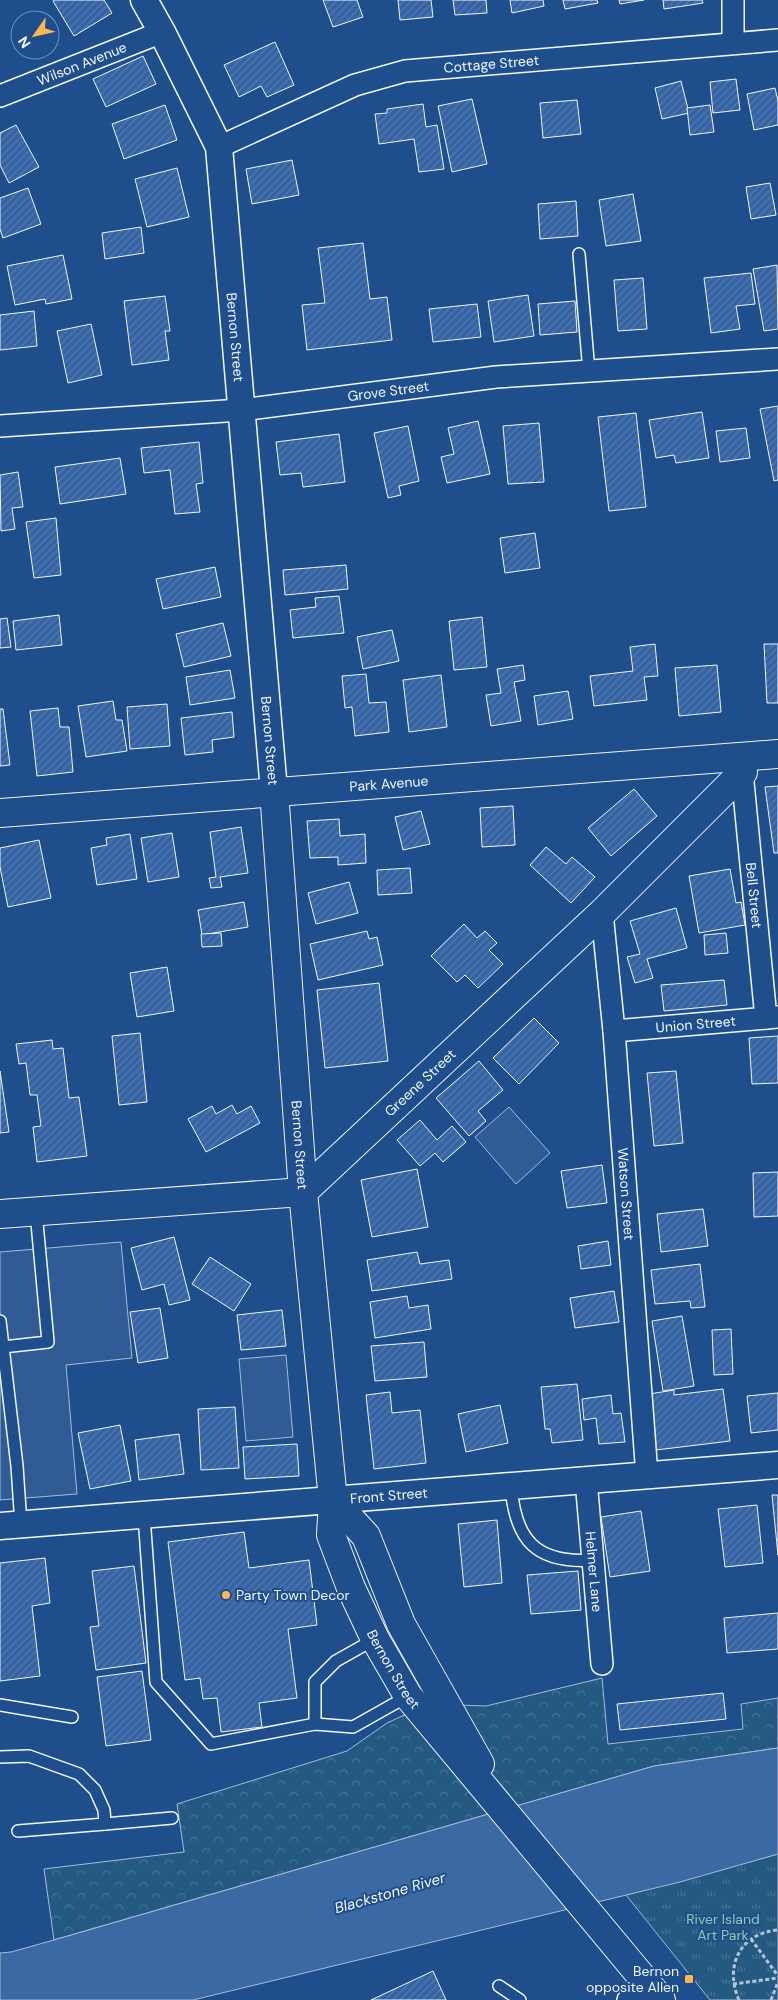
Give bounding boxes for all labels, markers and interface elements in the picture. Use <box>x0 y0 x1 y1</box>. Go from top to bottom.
north arrow <box>10 10 60 60</box>
text: N <box>14 33 35 52</box>
street label: Wilson Avenue <box>34 38 129 89</box>
street label: Cottage Street <box>443 51 540 77</box>
street label: Bernon Street <box>222 292 248 383</box>
street label: Grove Street <box>346 377 430 405</box>
street label: Bernon Street <box>257 695 282 786</box>
street label: Park Avenue <box>349 772 429 795</box>
street label: Bell Street <box>742 862 766 929</box>
street label: Union Street <box>655 1012 737 1036</box>
street label: Greene Street <box>381 1045 460 1120</box>
street label: Bernon Street <box>287 1100 312 1190</box>
street label: Watson Street <box>614 1147 638 1241</box>
street label: Front Street <box>349 1484 428 1508</box>
street label: Helmer Lane <box>581 1531 606 1613</box>
place label: Party Town Decor <box>236 1586 350 1604</box>
marker: Party Town Decor <box>220 1589 232 1601</box>
street label: Bernon Street <box>363 1627 424 1713</box>
water label: Blackstone River <box>332 1867 448 1918</box>
park label: River Island Art Park <box>686 1910 760 1944</box>
place label: Bernon opposite Allen <box>586 1962 679 1996</box>
marker: Bernon opposite Allen <box>683 1973 695 1985</box>

